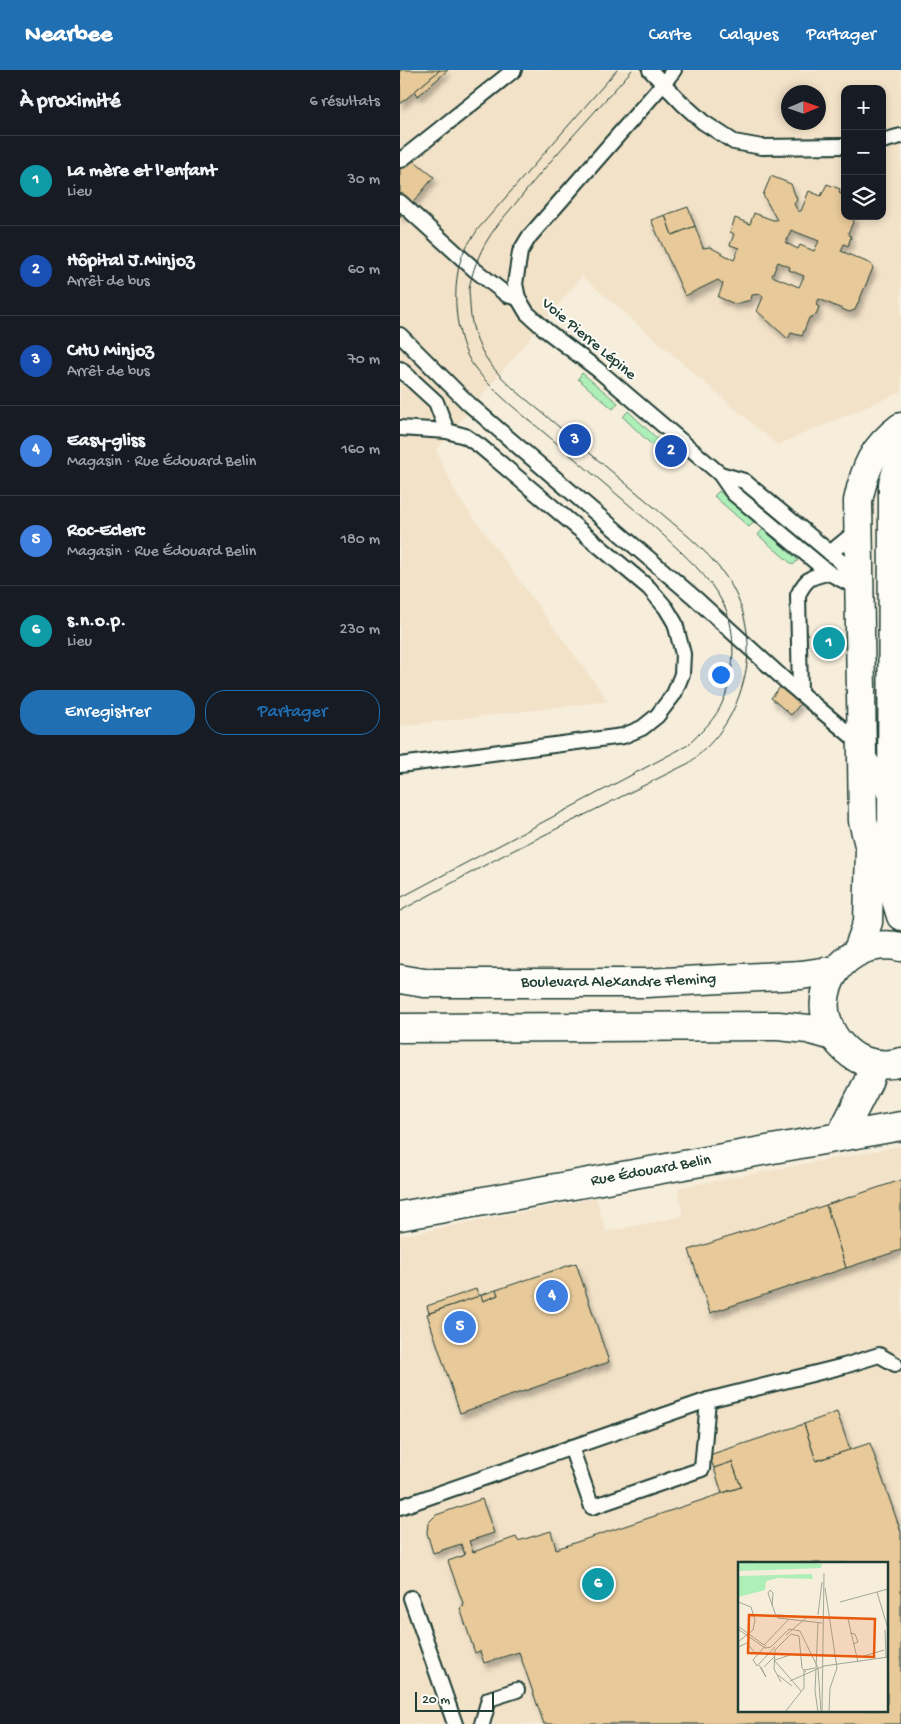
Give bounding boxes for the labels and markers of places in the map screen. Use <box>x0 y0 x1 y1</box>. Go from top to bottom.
pin: 3 <box>559 421 591 459</box>
pin: 2 <box>655 432 687 470</box>
pin: 1 <box>813 624 845 662</box>
pin: 4 <box>536 1277 568 1315</box>
pin: 5 <box>444 1308 476 1346</box>
pin: 6 <box>582 1565 614 1603</box>

